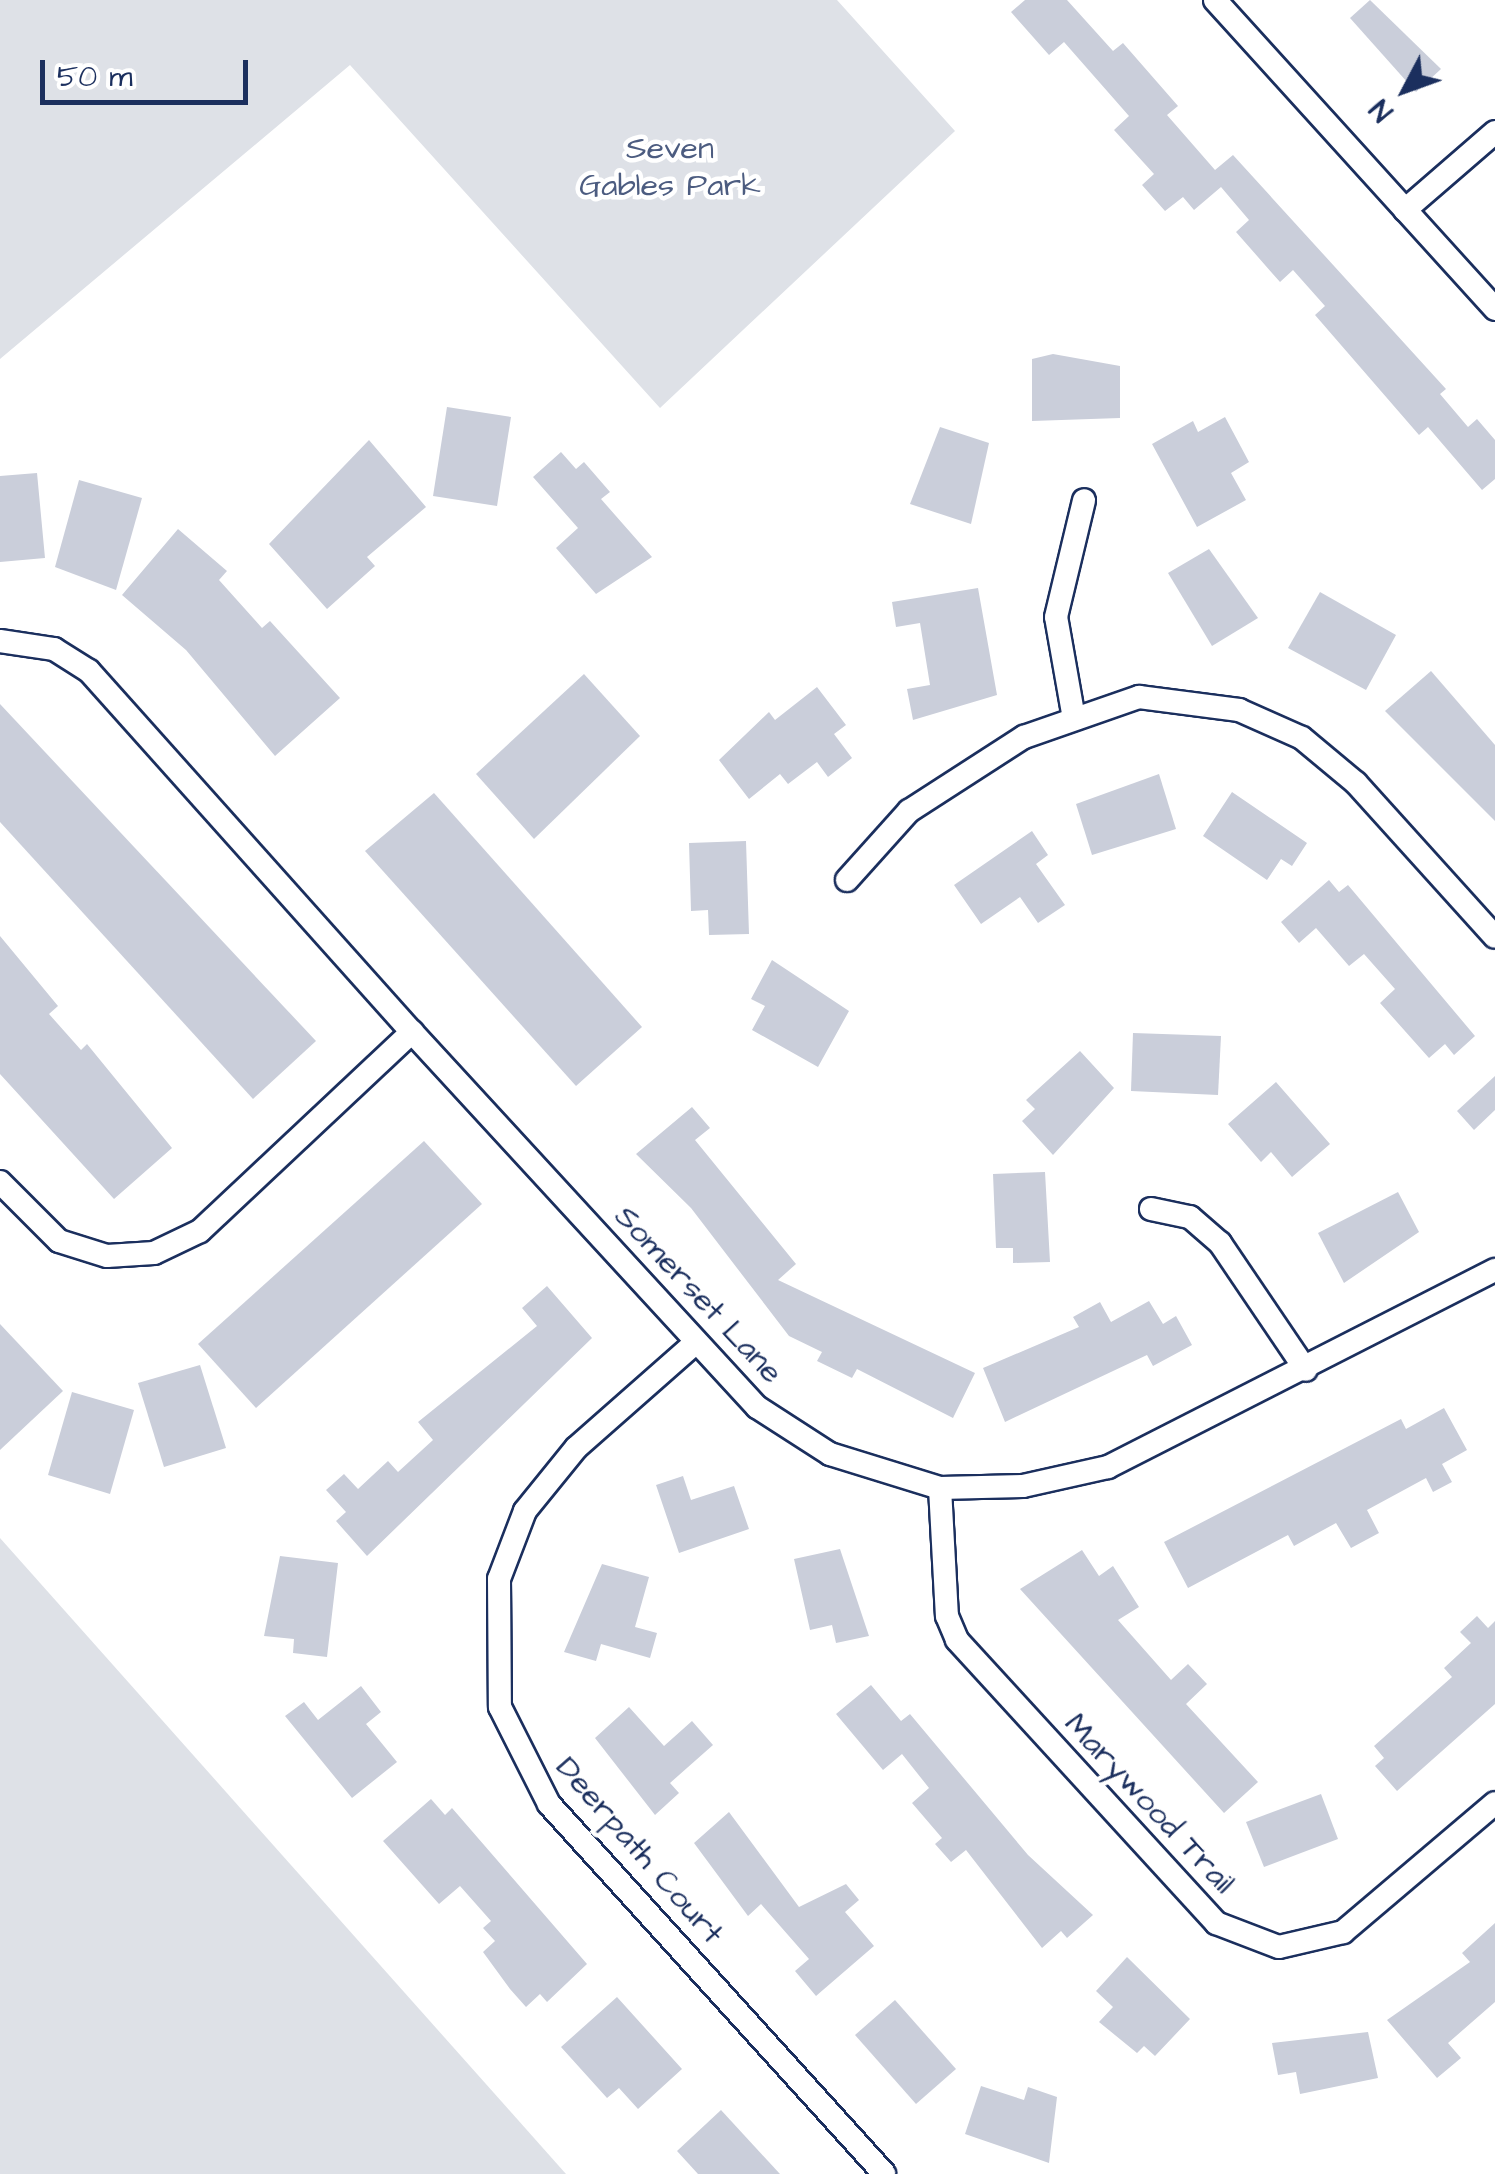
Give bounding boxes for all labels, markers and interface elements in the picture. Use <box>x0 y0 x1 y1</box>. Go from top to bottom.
scale bar <box>45 40 252 102</box>
north arrow <box>1355 40 1455 140</box>
text: 50 m <box>57 56 133 98</box>
text: N <box>1362 91 1402 129</box>
park label: Seven Gables Park <box>579 131 761 206</box>
street label: Somerset Lane <box>606 1198 790 1392</box>
street label: Marywood Trail <box>1056 1706 1242 1902</box>
street label: Deerpath Court <box>547 1749 731 1953</box>

